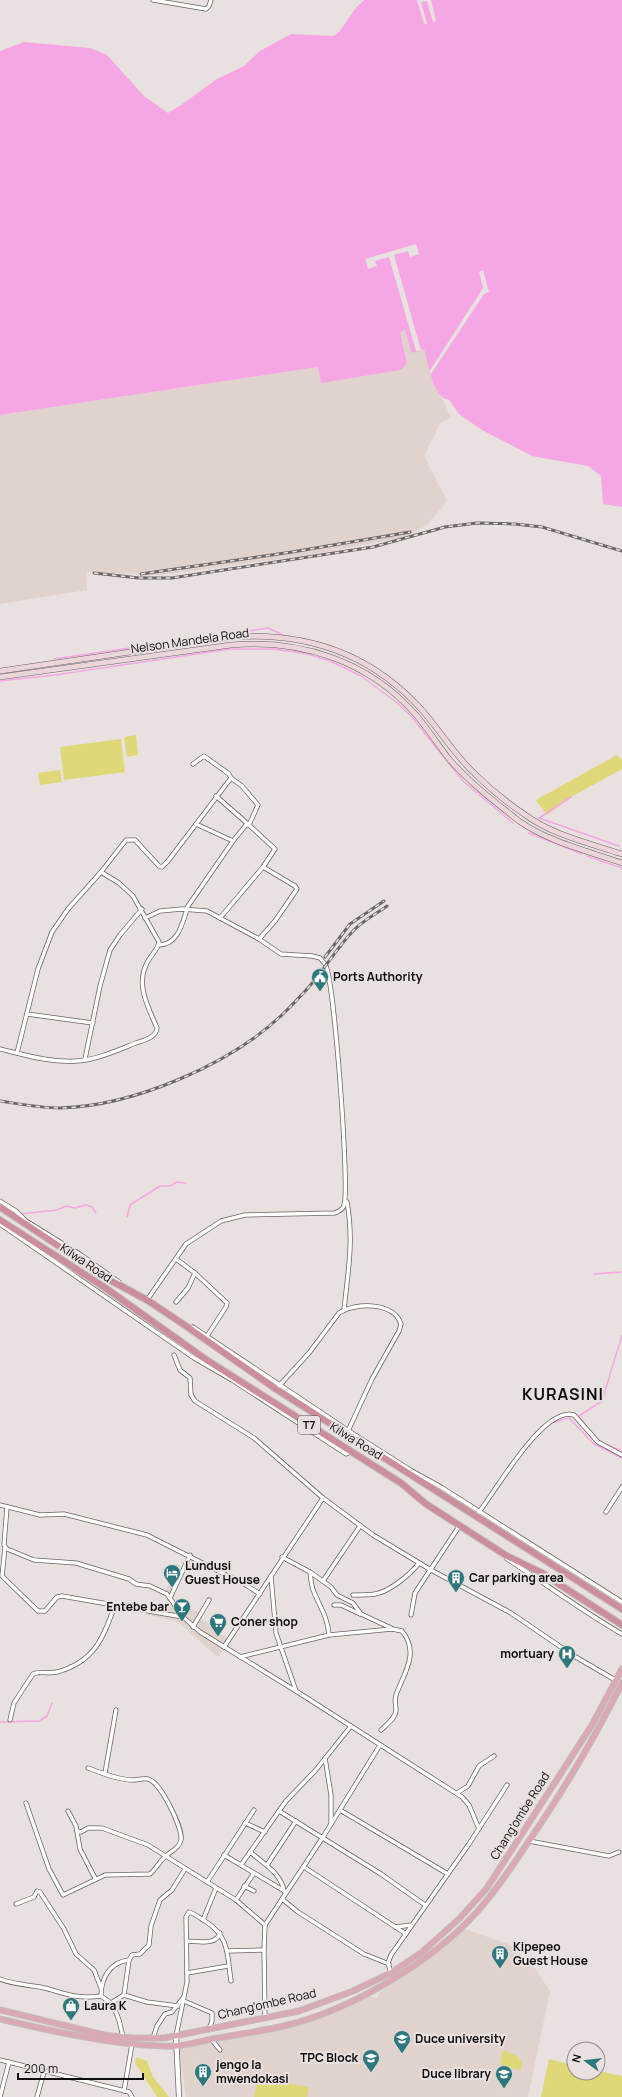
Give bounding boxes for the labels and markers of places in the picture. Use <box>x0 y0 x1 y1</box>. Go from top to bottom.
public building icon: Ports Authority <box>310 967 330 992</box>
place label: Ports Authority <box>333 968 423 985</box>
place label: Lundusi Guest House <box>185 1557 260 1588</box>
hotel icon: Lundusi Guest House <box>162 1563 182 1588</box>
building icon: Car parking area <box>446 1568 466 1593</box>
place label: Car parking area <box>469 1569 564 1586</box>
bar icon: Entebe bar <box>172 1597 192 1622</box>
place label: Entebe bar <box>106 1598 169 1615</box>
supermarket icon: Coner shop <box>208 1612 228 1637</box>
place label: Coner shop <box>231 1613 298 1630</box>
hospital icon: mortuary <box>557 1644 577 1669</box>
place label: mortuary <box>500 1645 554 1662</box>
place label: Kipepeo Guest House <box>513 1938 588 1969</box>
building icon: Kipepeo Guest House <box>490 1944 510 1969</box>
shop icon: Laura K <box>61 1996 81 2021</box>
place label: Laura K <box>84 1997 127 2014</box>
school or university icon: Duce university <box>392 2029 412 2054</box>
place label: Duce university <box>415 2030 506 2047</box>
school or university icon: TPC Block <box>361 2048 381 2073</box>
place label: TPC Block <box>300 2049 359 2066</box>
place label: jengo la mwendokasi <box>215 2056 289 2087</box>
building icon: jengo la mwendokasi <box>193 2062 213 2087</box>
school or university icon: Duce library <box>494 2064 514 2089</box>
place label: Duce library <box>422 2065 491 2082</box>

